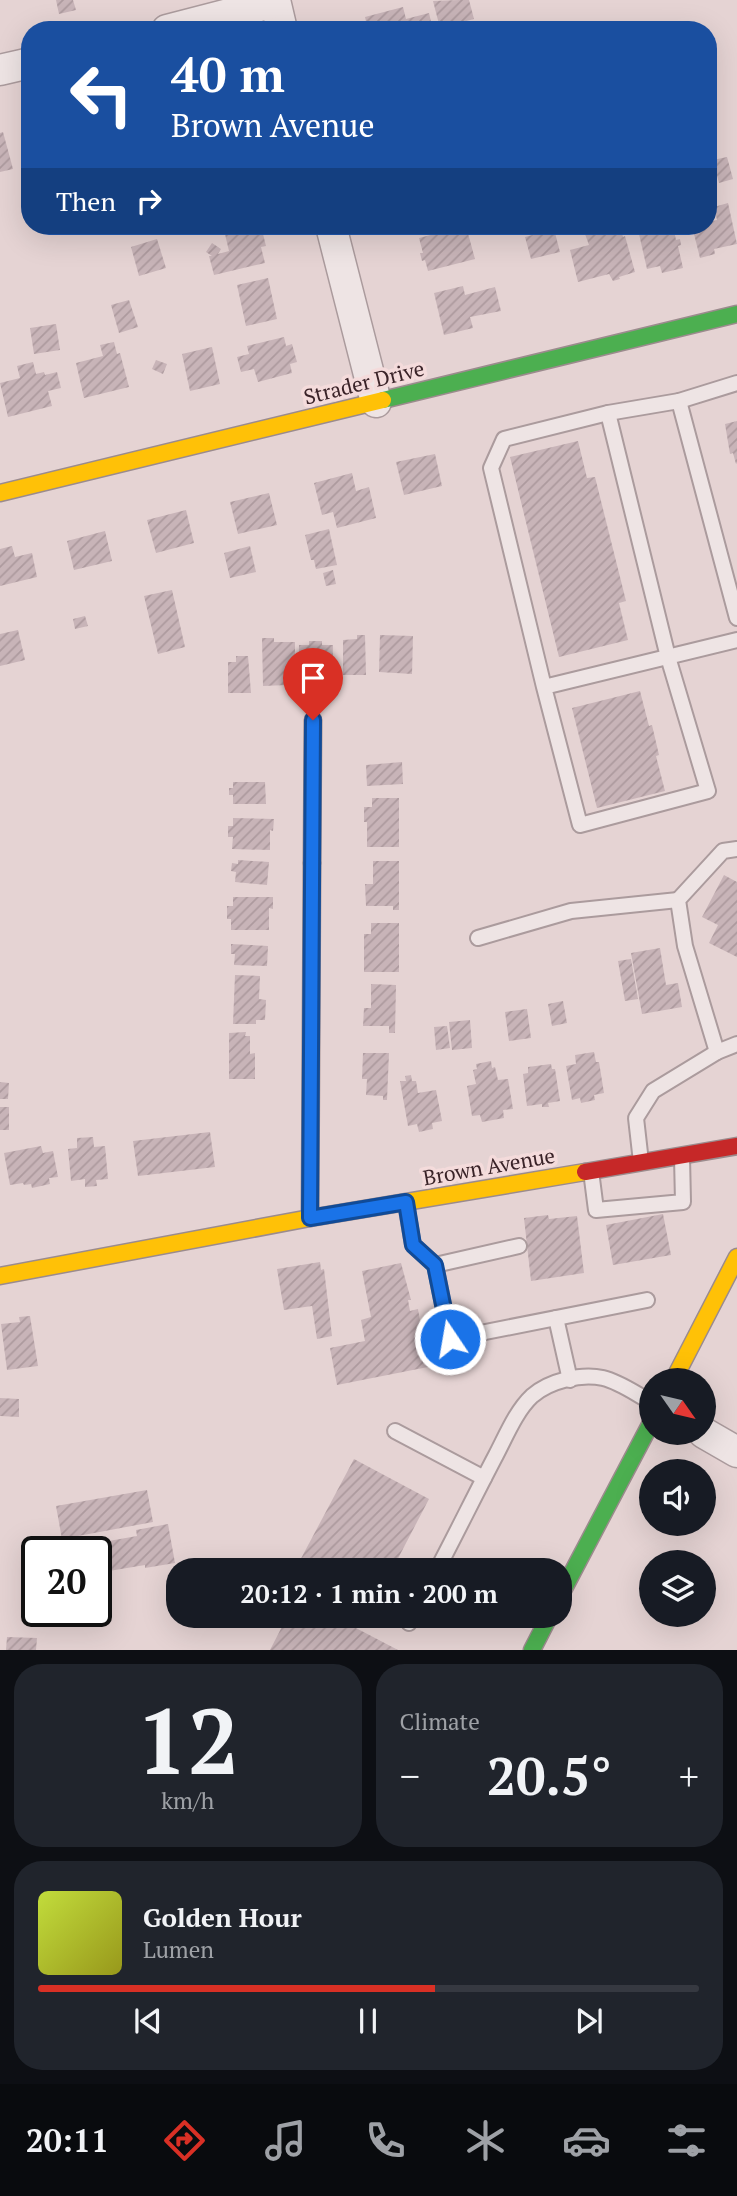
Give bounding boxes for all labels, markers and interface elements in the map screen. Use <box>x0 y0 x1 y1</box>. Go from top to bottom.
text: 40 m <box>171 41 285 106</box>
icon: left <box>56 49 147 140</box>
text: Brown Avenue <box>171 104 375 146</box>
icon: right <box>130 182 168 220</box>
text: Then <box>56 184 116 218</box>
street label: Strader Drive <box>301 354 427 411</box>
pin <box>283 648 343 720</box>
icon: arrive <box>294 659 332 697</box>
street label: Brown Avenue <box>421 1141 557 1191</box>
position arrow <box>413 1302 487 1376</box>
north arrow <box>639 1368 716 1446</box>
map controls <box>639 1368 716 1627</box>
button: sound <box>639 1459 716 1536</box>
speed limit sign: 20 <box>21 1536 112 1627</box>
button: layers <box>639 1550 716 1627</box>
text: 20:12 · 1 min · 200 m <box>240 1576 498 1610</box>
text: 12 <box>136 1679 239 1800</box>
text: Climate <box>400 1706 480 1737</box>
text: 20.5° <box>487 1741 612 1810</box>
text: − <box>400 1751 420 1801</box>
text: + <box>679 1751 699 1801</box>
text: km/h <box>161 1785 214 1816</box>
text: Golden Hour <box>143 1900 302 1934</box>
text: Lumen <box>143 1934 214 1965</box>
icon: previous <box>129 2002 167 2040</box>
icon: pause <box>349 2002 387 2040</box>
icon: next <box>570 2002 608 2040</box>
icon: directions <box>160 2116 209 2165</box>
icon: music <box>261 2116 310 2165</box>
icon: phone <box>361 2116 410 2165</box>
icon: climate <box>461 2116 510 2165</box>
icon: car <box>562 2116 611 2165</box>
icon: filters <box>662 2116 711 2165</box>
text: 20:11 <box>26 2119 109 2161</box>

